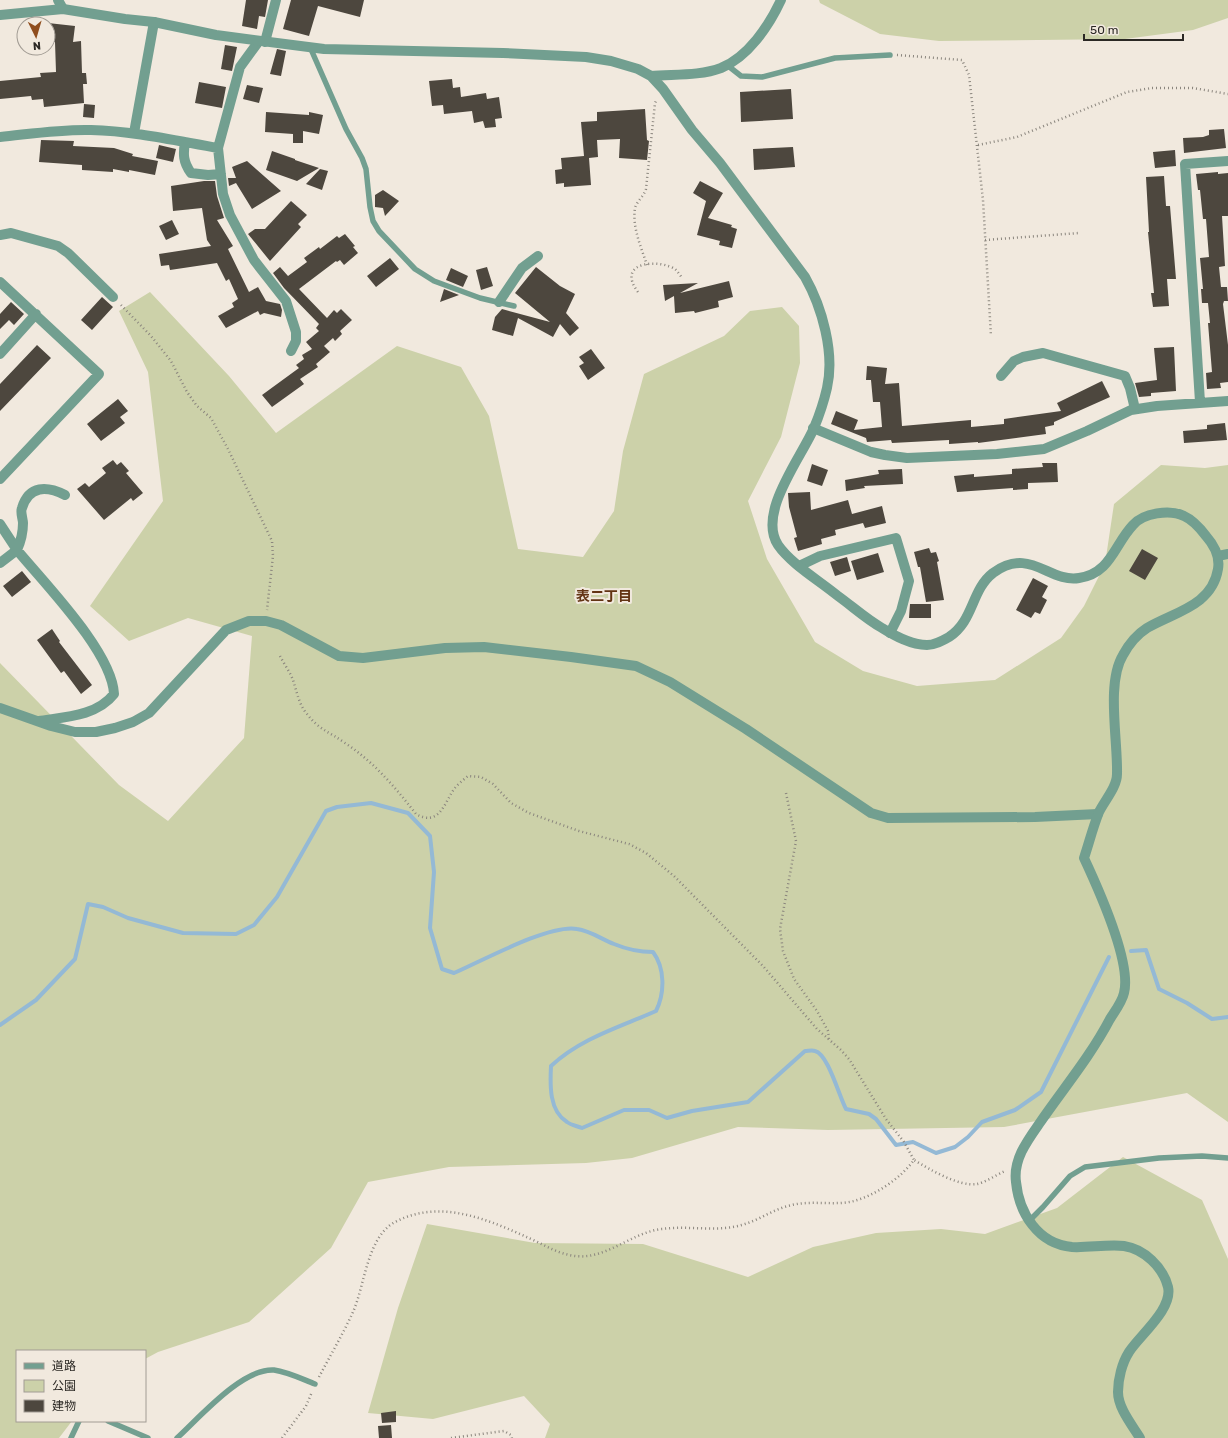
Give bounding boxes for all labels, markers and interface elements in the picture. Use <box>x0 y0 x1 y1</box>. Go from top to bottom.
north arrow <box>16 16 56 56</box>
scale bar <box>1084 16 1183 42</box>
text: 50 m <box>1090 23 1118 37</box>
text: N <box>32 39 41 52</box>
district label: 表二丁目 <box>576 588 632 605</box>
legend <box>16 1350 146 1422</box>
text: 道路 <box>52 1359 76 1373</box>
text: 公園 <box>52 1379 76 1393</box>
text: 建物 <box>52 1399 76 1413</box>

